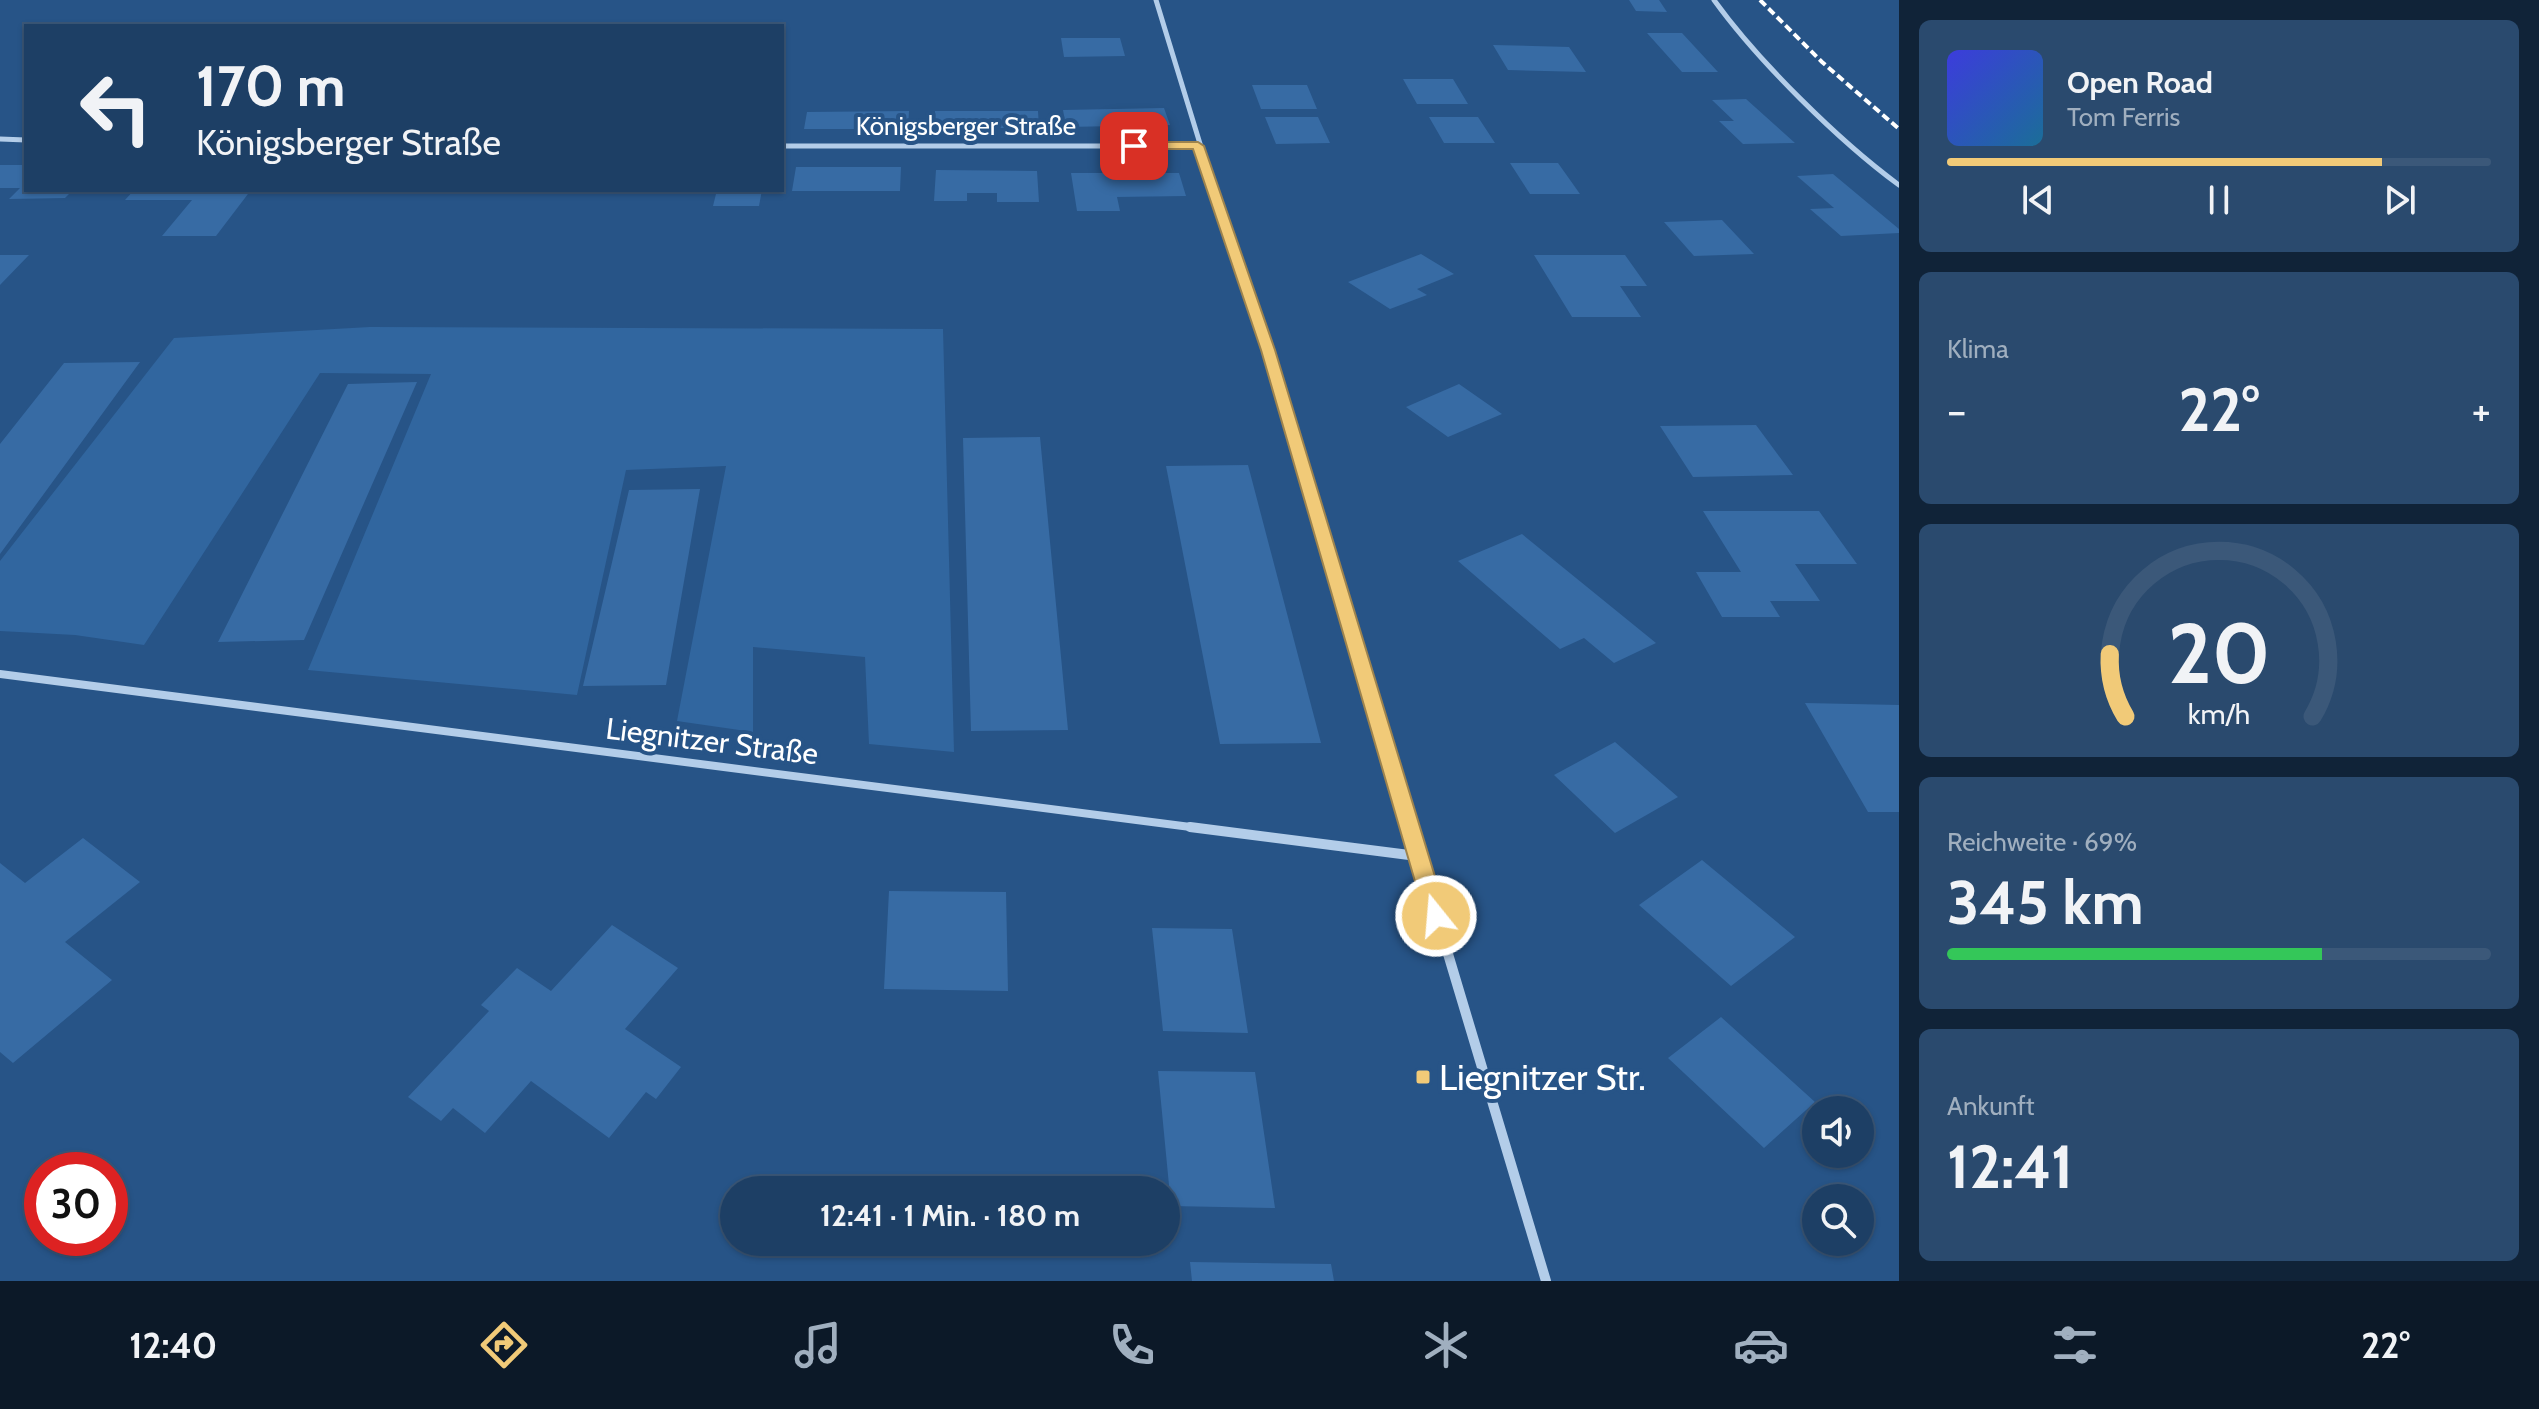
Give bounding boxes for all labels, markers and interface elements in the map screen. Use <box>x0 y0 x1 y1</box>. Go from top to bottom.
text: 170 m <box>196 52 346 120</box>
icon: left <box>64 56 168 160</box>
text: Open Road <box>2067 64 2213 101</box>
text: Tom Ferris <box>2067 101 2180 133</box>
street label: Königsberger Straße <box>856 110 1076 142</box>
pin <box>1100 112 1168 180</box>
text: Königsberger Straße <box>196 120 501 164</box>
icon: arrive <box>1112 124 1156 168</box>
icon: previous <box>2016 178 2060 222</box>
icon: pause <box>2197 178 2241 222</box>
icon: next <box>2378 178 2422 222</box>
text: Klima <box>1947 333 2009 365</box>
text: 22° <box>2179 373 2259 446</box>
text: − <box>1947 384 1966 437</box>
text: + <box>2472 384 2491 437</box>
text: 20 <box>2168 602 2270 703</box>
text: km/h <box>2188 696 2250 731</box>
street label: Liegnitzer Straße <box>604 710 820 772</box>
text: Reichweite · 69% <box>1947 826 2137 858</box>
text: 345 km <box>1947 866 2144 939</box>
position arrow <box>1394 874 1478 958</box>
place label: Liegnitzer Str. <box>1439 1055 1646 1099</box>
marker: Liegnitzer Str. <box>1414 1068 1432 1086</box>
text: Ankunft <box>1947 1090 2035 1122</box>
map controls <box>1802 1096 1874 1256</box>
button: sound <box>1802 1096 1874 1168</box>
text: 12:41 <box>1947 1130 2073 1203</box>
speed limit sign: 30 <box>24 1152 128 1256</box>
button: search <box>1802 1184 1874 1256</box>
text: 12:41 · 1 Min. · 180 m <box>820 1197 1080 1234</box>
icon: directions <box>476 1317 532 1373</box>
icon: music <box>790 1317 846 1373</box>
icon: phone <box>1104 1317 1160 1373</box>
icon: climate <box>1418 1317 1474 1373</box>
icon: car <box>1733 1317 1789 1373</box>
icon: filters <box>2047 1317 2103 1373</box>
text: 12:40 <box>129 1323 217 1367</box>
text: 22° <box>2361 1323 2410 1367</box>

